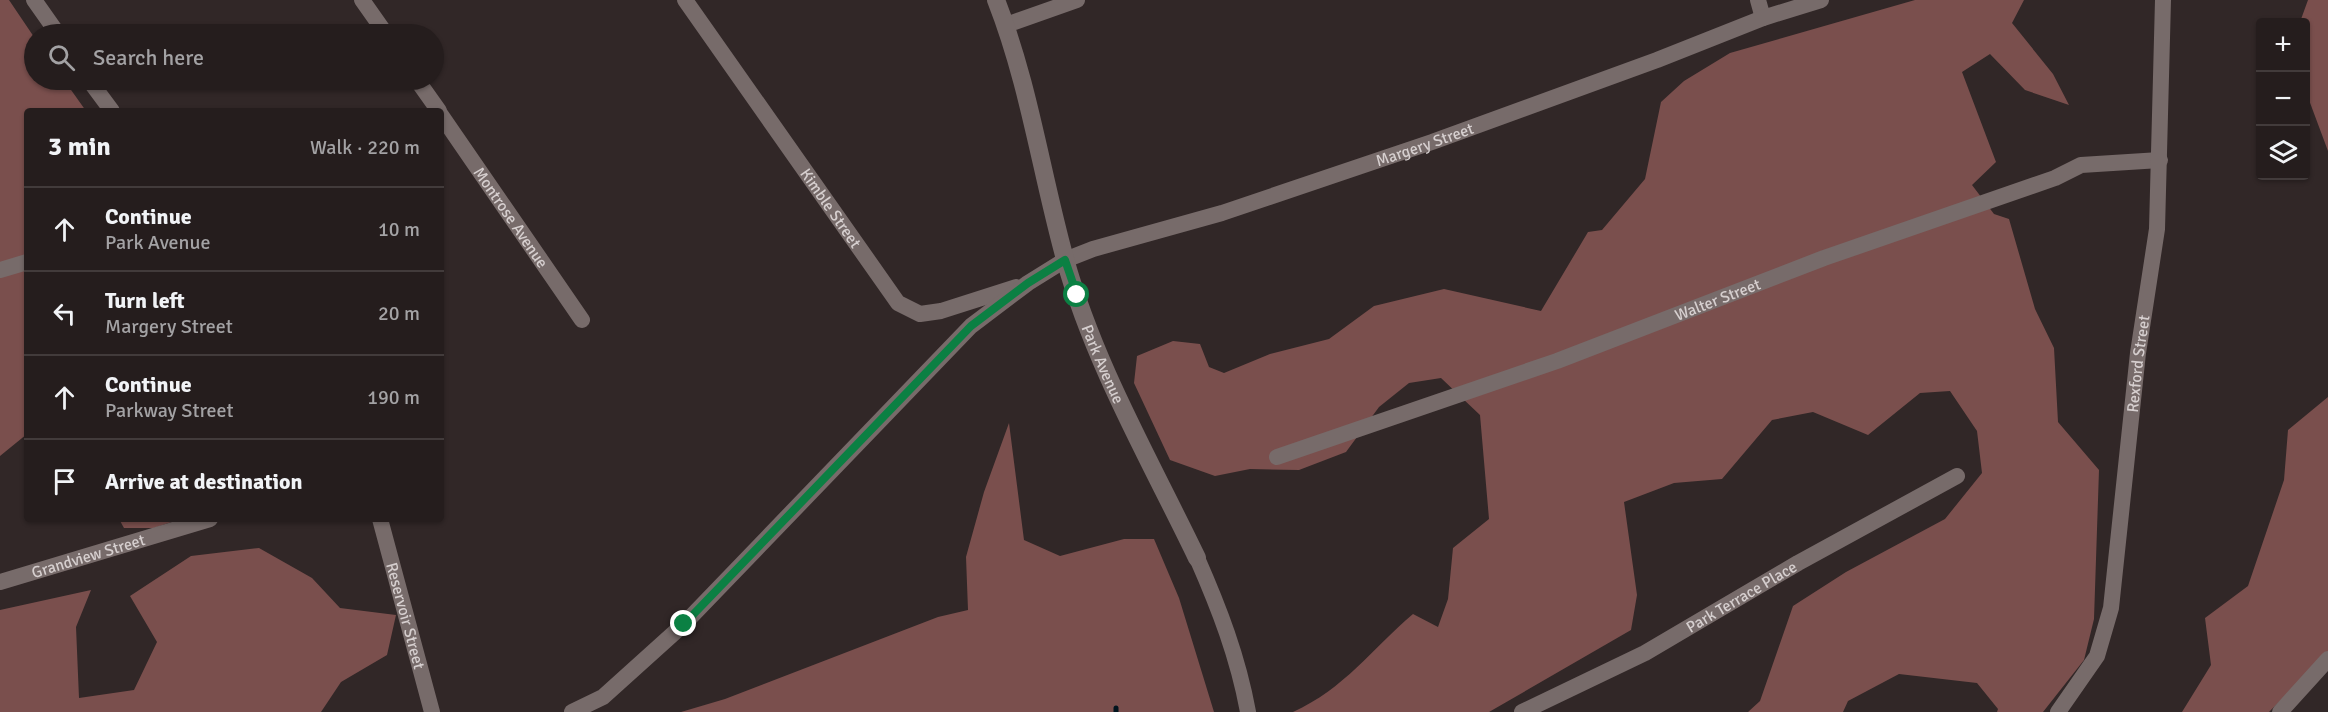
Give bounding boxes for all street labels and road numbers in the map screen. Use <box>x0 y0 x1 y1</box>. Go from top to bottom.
street label: Margery Street <box>1373 119 1477 171</box>
street label: Montrose Avenue <box>469 163 552 272</box>
street label: Kimble Street <box>795 165 865 252</box>
street label: Walter Street <box>1672 274 1764 326</box>
street label: Rexford Street <box>2123 313 2155 413</box>
street label: Park Avenue <box>1077 322 1128 407</box>
street label: Grandview Street <box>29 530 148 583</box>
street label: Park Terrace Place <box>1683 557 1801 638</box>
street label: Reservoir Street <box>381 560 429 672</box>

